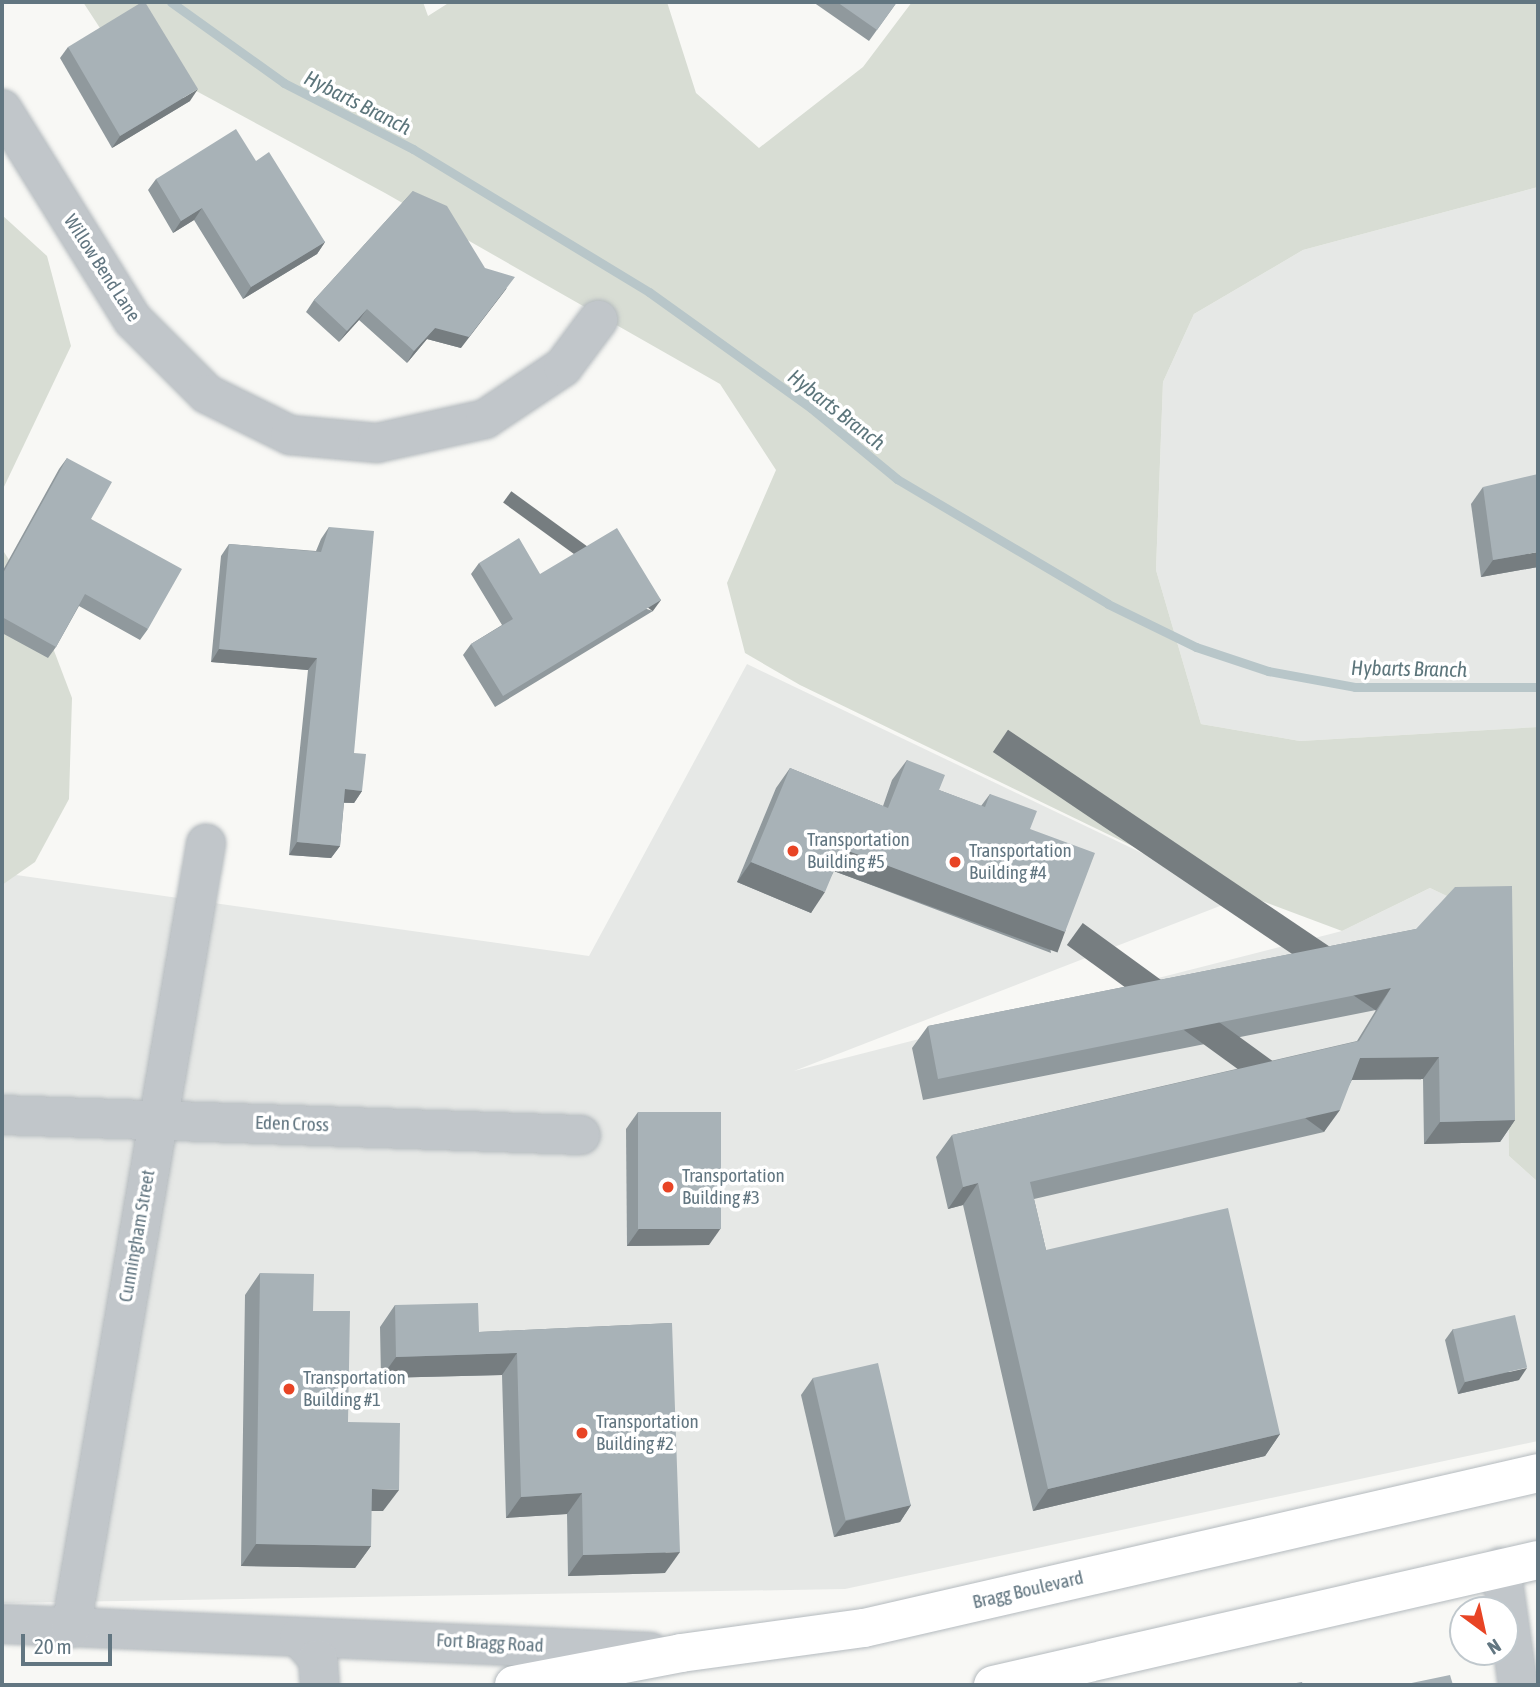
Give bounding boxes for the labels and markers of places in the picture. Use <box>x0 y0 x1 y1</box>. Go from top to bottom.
place label: Transportation Building #5 <box>807 829 910 873</box>
place label: Transportation Building #4 <box>969 840 1072 884</box>
marker: Transportation Building #5 <box>785 843 801 859</box>
marker: Transportation Building #4 <box>947 854 963 870</box>
place label: Transportation Building #3 <box>682 1165 785 1209</box>
marker: Transportation Building #3 <box>660 1179 676 1195</box>
place label: Transportation Building #1 <box>303 1367 406 1411</box>
marker: Transportation Building #1 <box>281 1381 297 1397</box>
place label: Transportation Building #2 <box>596 1411 699 1455</box>
marker: Transportation Building #2 <box>574 1425 590 1441</box>

